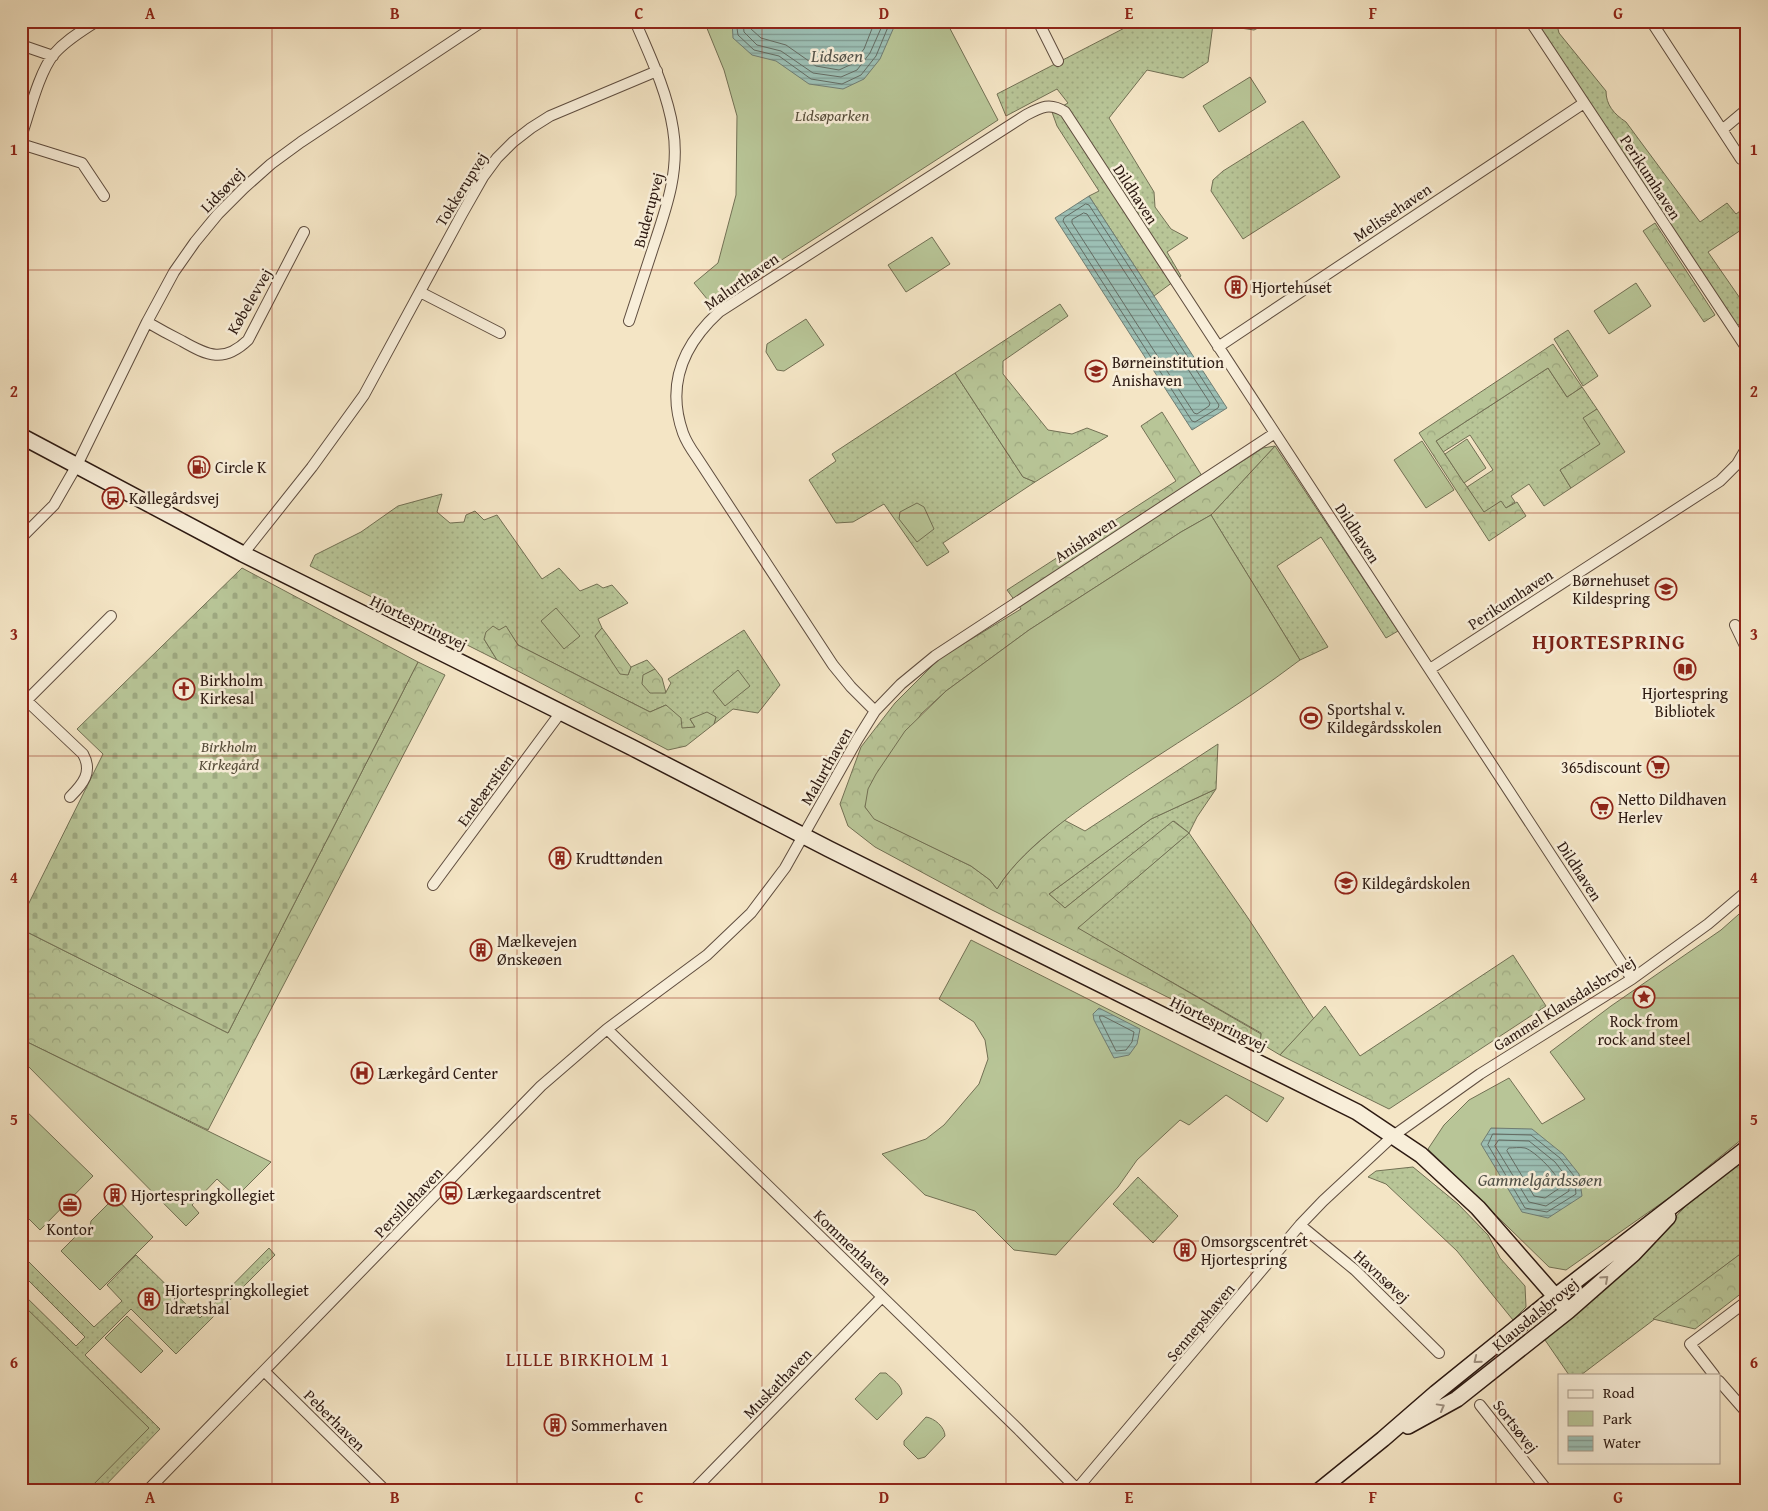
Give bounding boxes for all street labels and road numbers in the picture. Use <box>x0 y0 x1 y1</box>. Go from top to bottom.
street label: Perikumhaven <box>1614 130 1688 224</box>
street label: Tokkerupvej <box>429 147 493 231</box>
street label: Dildhaven <box>1108 159 1164 229</box>
street label: Lidsøvej <box>194 162 250 218</box>
street label: Buderupvej <box>626 170 670 250</box>
street label: Melissehaven <box>1348 177 1436 247</box>
street label: Malurthaven <box>699 246 783 316</box>
street label: Købelevvej <box>220 263 278 339</box>
street label: Dildhaven <box>1330 498 1386 568</box>
street label: Anishaven <box>1049 510 1121 568</box>
street label: Perikumhaven <box>1463 562 1557 636</box>
street label: Hjortespringvej <box>366 588 472 656</box>
street label: Malurthaven <box>794 723 858 809</box>
street label: Enebærstien <box>451 749 519 831</box>
street label: Dildhaven <box>1552 836 1608 906</box>
street label: Gammel Klausdalsbrovej <box>1488 949 1640 1057</box>
street label: Hjortespringvej <box>1166 989 1272 1057</box>
street label: Persillehaven <box>368 1161 448 1243</box>
street label: Kommenhaven <box>808 1203 898 1291</box>
street label: Havnsøvej <box>1349 1244 1415 1308</box>
street label: Klausdalsbrovej <box>1487 1272 1583 1356</box>
street label: Sennepshaven <box>1160 1277 1240 1367</box>
street label: Muskathaven <box>737 1342 817 1424</box>
street label: Peberhaven <box>299 1384 371 1456</box>
street label: Sortsøvej <box>1487 1394 1545 1458</box>

